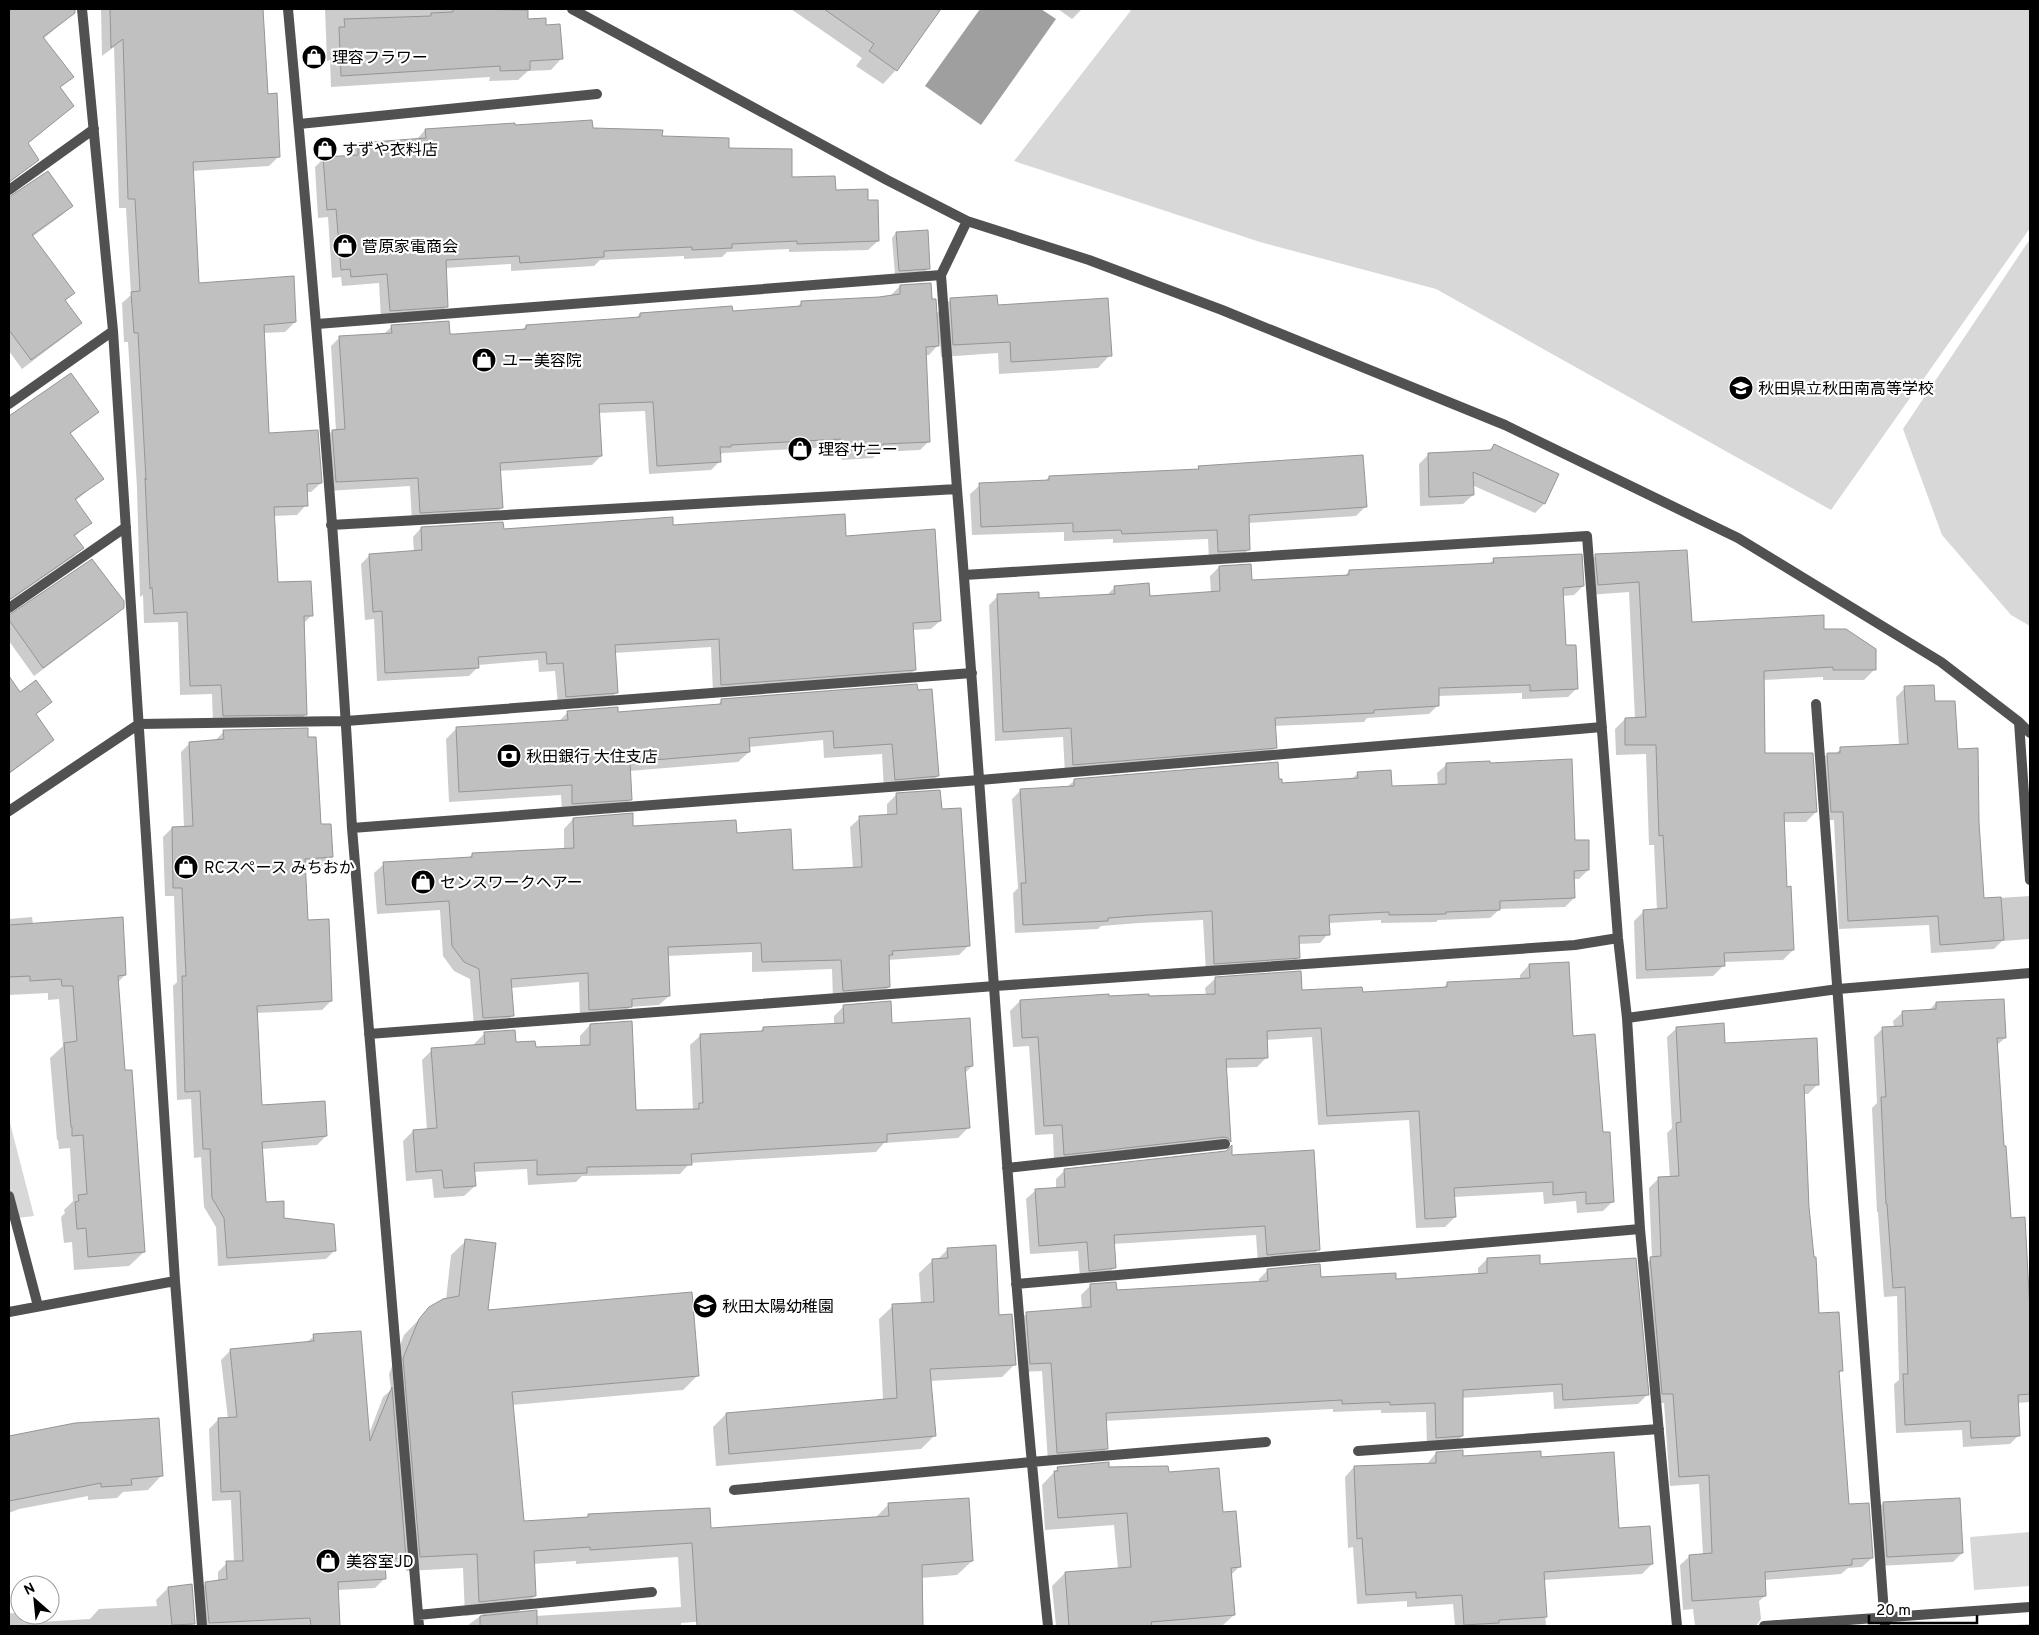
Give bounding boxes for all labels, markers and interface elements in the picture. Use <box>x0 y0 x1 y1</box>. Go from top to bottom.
shop icon: 理容フラワー <box>301 44 327 70</box>
place label: 理容フラワー <box>332 49 428 69</box>
shop icon: すずや衣料店 <box>312 136 338 162</box>
place label: すずや衣料店 <box>342 141 438 161</box>
shop icon: 菅原家電商会 <box>332 233 358 259</box>
place label: 菅原家電商会 <box>362 238 458 258</box>
shop icon: ユー美容院 <box>471 347 497 373</box>
place label: ユー美容院 <box>502 352 582 372</box>
school or university icon: 秋田県立秋田南高等学校 <box>1728 375 1754 401</box>
place label: 秋田県立秋田南高等学校 <box>1758 380 1934 400</box>
shop icon: 理容サニー <box>787 436 813 462</box>
place label: 理容サニー <box>818 441 898 461</box>
bank icon: 秋田銀行 大住支店 <box>496 743 522 769</box>
place label: 秋田銀行 大住支店 <box>526 748 658 768</box>
shop icon: RCスペース みちおか <box>173 854 199 880</box>
place label: RCスペース みちおか <box>204 859 355 879</box>
shop icon: センスワークヘアー <box>410 869 436 895</box>
place label: センスワークヘアー <box>440 874 583 894</box>
school or university icon: 秋田太陽幼稚園 <box>692 1293 718 1319</box>
place label: 秋田太陽幼稚園 <box>722 1298 834 1318</box>
shop icon: 美容室JD <box>315 1548 341 1574</box>
place label: 美容室JD <box>346 1553 414 1573</box>
north arrow <box>10 1575 60 1625</box>
text: N <box>21 1580 38 1600</box>
scale bar <box>1869 1592 1976 1624</box>
text: 20 m <box>1876 1602 1911 1621</box>

